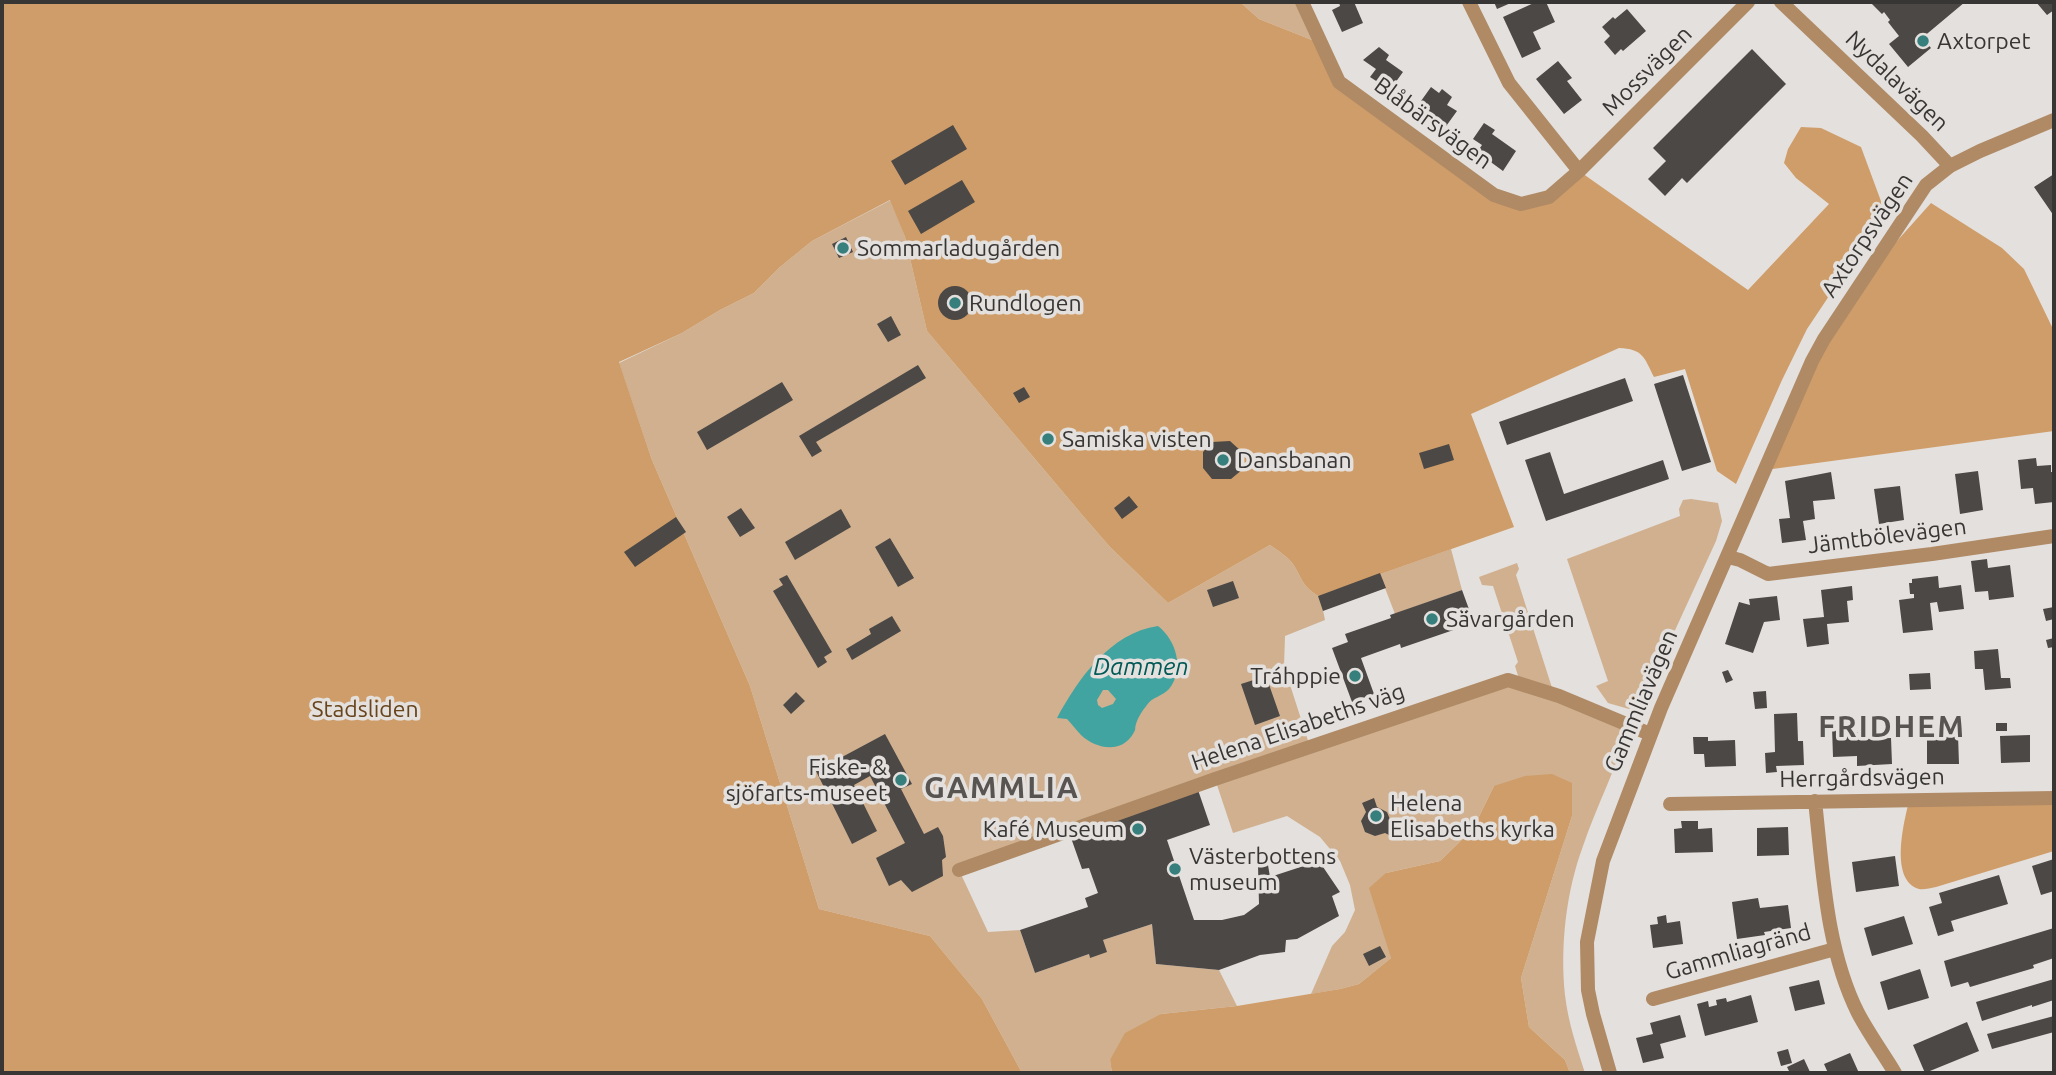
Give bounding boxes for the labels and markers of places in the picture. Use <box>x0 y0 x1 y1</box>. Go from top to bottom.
place label: Axtorpet <box>1937 27 2031 55</box>
marker: Axtorpet <box>1915 33 1931 49</box>
place label: Sommarladugården <box>857 234 1060 262</box>
marker: Sommarladugården <box>835 240 851 256</box>
place label: Rundlogen <box>969 289 1082 317</box>
marker: Rundlogen <box>947 295 963 311</box>
place label: Samiska visten <box>1062 425 1212 453</box>
marker: Samiska visten <box>1040 431 1056 447</box>
place label: Dansbanan <box>1237 446 1352 474</box>
marker: Dansbanan <box>1215 452 1231 468</box>
place label: Sävargården <box>1446 605 1575 633</box>
marker: Sävargården <box>1424 611 1440 627</box>
place label: Tráhppie <box>1250 662 1341 690</box>
marker: Tráhppie <box>1347 668 1363 684</box>
place label: Fiske- & sjöfarts-museet <box>726 753 887 807</box>
marker: Fiske- & sjöfarts-museet <box>893 772 909 788</box>
place label: Helena Elisabeths kyrka <box>1390 789 1555 843</box>
marker: Helena Elisabeths kyrka <box>1368 808 1384 824</box>
place label: Kafé Museum <box>983 815 1124 843</box>
marker: Kafé Museum <box>1130 821 1146 837</box>
place label: Västerbottens museum <box>1189 842 1336 896</box>
marker: Västerbottens museum <box>1167 861 1183 877</box>

